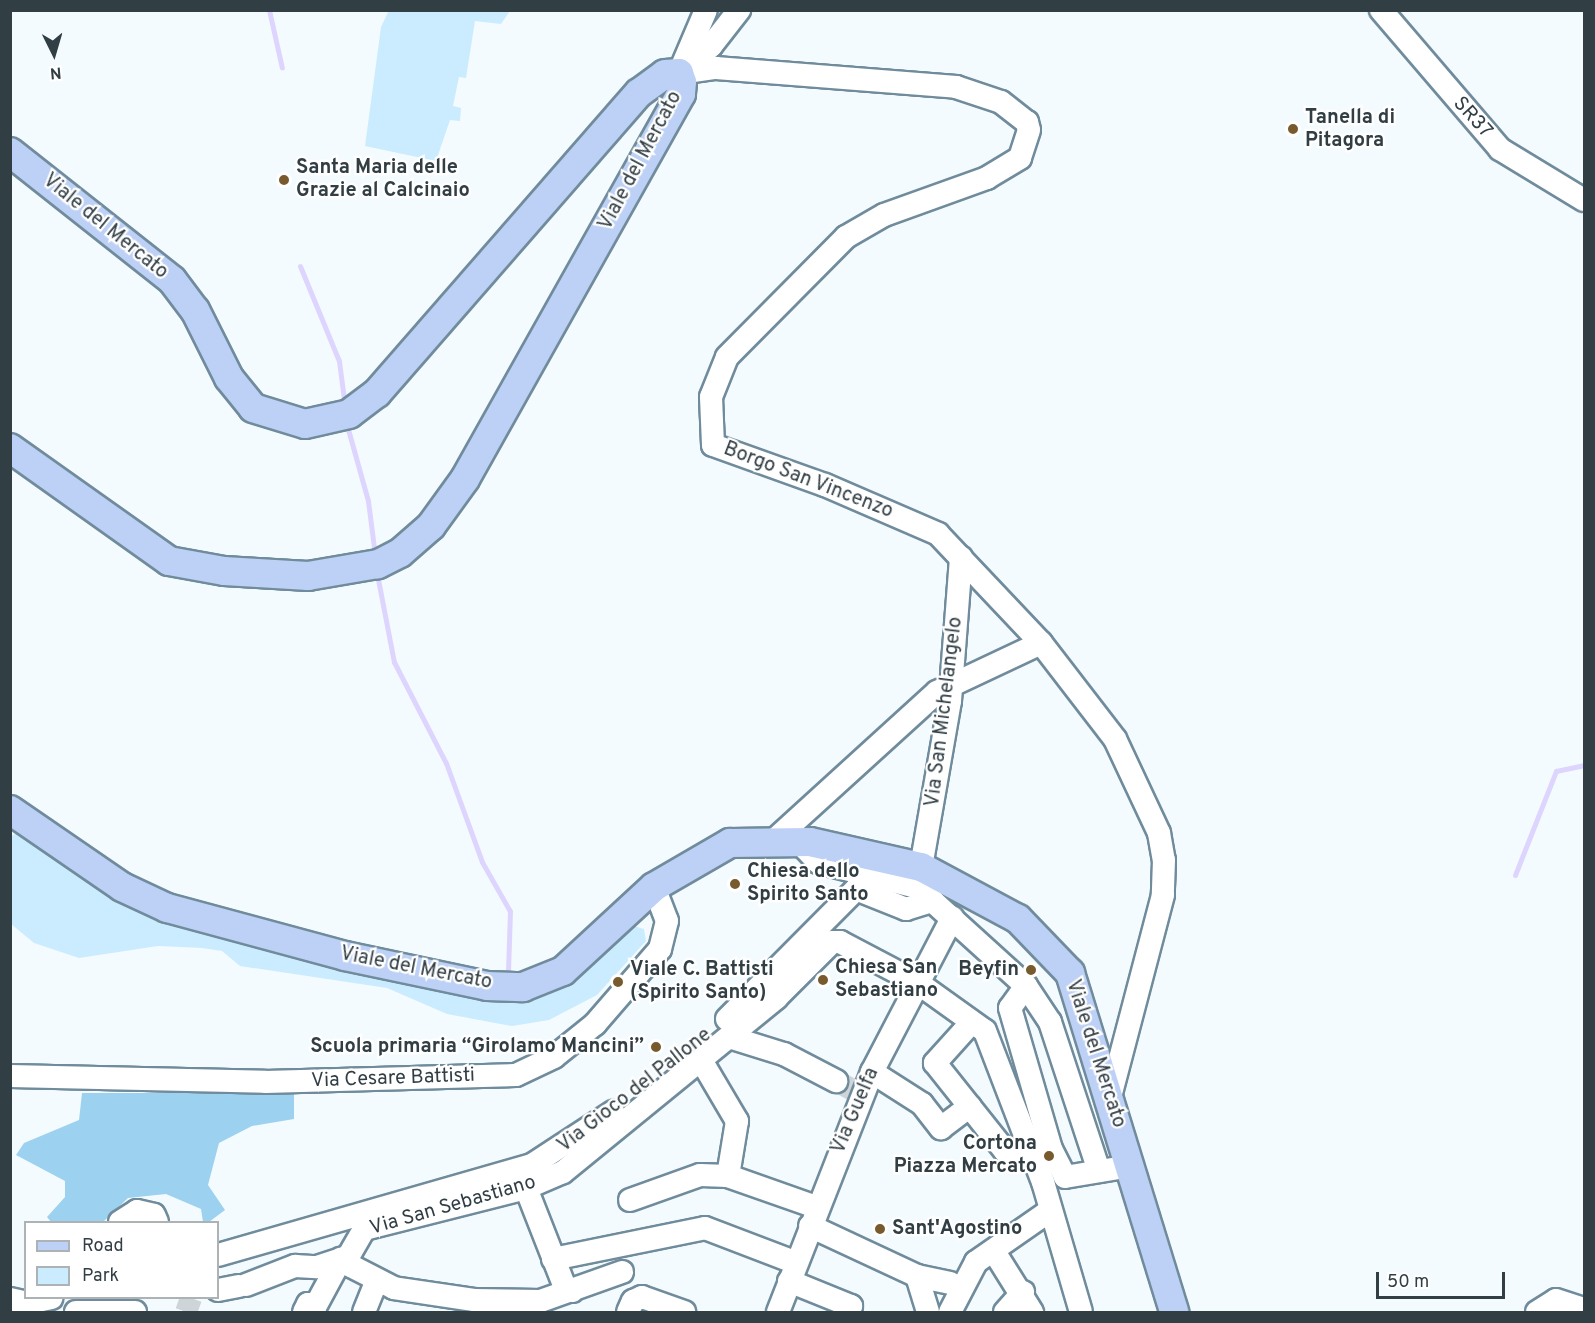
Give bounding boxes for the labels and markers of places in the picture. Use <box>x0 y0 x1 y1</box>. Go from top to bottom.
place label: Tanella di Pitagora <box>1305 106 1395 153</box>
marker: Tanella di Pitagora <box>1286 122 1300 136</box>
place label: Santa Maria delle Grazie al Calcinaio <box>296 156 470 203</box>
marker: Santa Maria delle Grazie al Calcinaio <box>277 173 291 187</box>
place label: Chiesa dello Spirito Santo <box>747 861 869 908</box>
marker: Chiesa dello Spirito Santo <box>728 877 742 891</box>
place label: Chiesa San Sebastiano <box>835 957 938 1004</box>
place label: Viale C. Battisti (Spirito Santo) <box>630 958 774 1005</box>
place label: Beyfin <box>958 958 1019 982</box>
marker: Beyfin <box>1024 963 1038 977</box>
marker: Chiesa San Sebastiano <box>816 973 830 987</box>
marker: Viale C. Battisti (Spirito Santo) <box>611 975 625 989</box>
place label: Scuola primaria “Girolamo Mancini” <box>310 1035 644 1059</box>
marker: Scuola primaria “Girolamo Mancini” <box>649 1040 663 1054</box>
place label: Cortona Piazza Mercato <box>894 1132 1037 1179</box>
marker: Cortona Piazza Mercato <box>1042 1149 1056 1163</box>
place label: Sant'Agostino <box>892 1217 1022 1241</box>
marker: Sant'Agostino <box>873 1222 887 1236</box>

